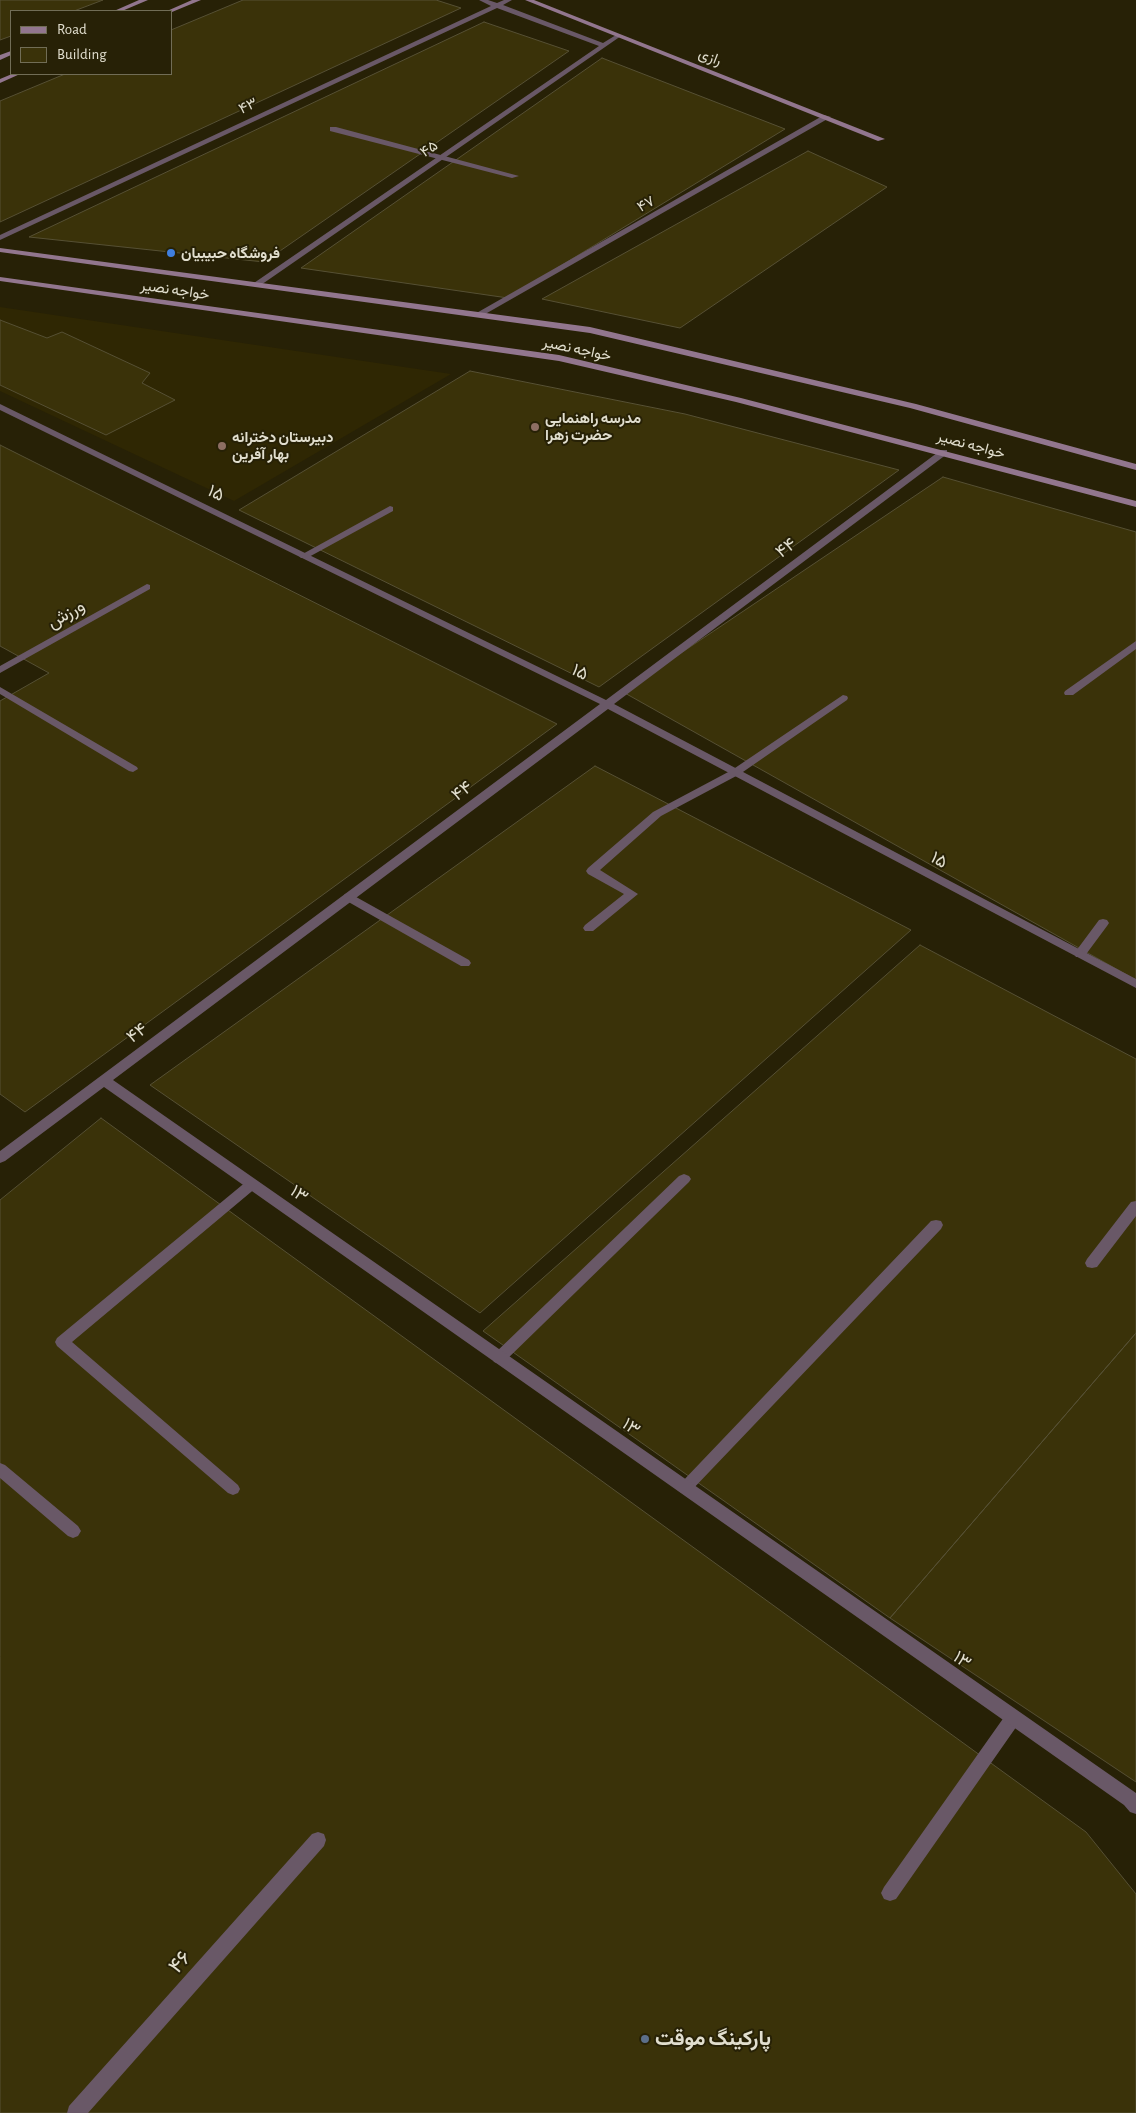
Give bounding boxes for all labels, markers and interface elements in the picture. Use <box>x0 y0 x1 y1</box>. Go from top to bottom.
legend <box>10 10 172 75</box>
text: Road <box>57 22 87 37</box>
street label: رازی <box>696 44 724 70</box>
text: Building <box>57 47 107 62</box>
street label: ۴۳ <box>236 94 260 118</box>
street label: ۴۵ <box>417 137 441 161</box>
street label: ۴۷ <box>634 192 658 216</box>
place label: فروشگاه حبیبیان <box>181 244 280 262</box>
marker: فروشگاه حبیبیان <box>165 247 177 259</box>
street label: خواجه نصیر <box>139 276 211 304</box>
street label: خواجه نصیر <box>541 333 613 365</box>
place label: مدرسه راهنمایی حضرت زهرا <box>545 409 641 444</box>
marker: مدرسه راهنمایی حضرت زهرا <box>529 421 541 433</box>
street label: خواجه نصیر <box>935 427 1007 463</box>
place label: دبیرستان دخترانه بهار آفرین <box>232 428 334 463</box>
marker: دبیرستان دخترانه بهار آفرین <box>216 440 228 452</box>
street label: ۱۵ <box>204 480 228 506</box>
street label: ۴۴ <box>771 533 801 563</box>
street label: ورزش <box>43 595 89 633</box>
street label: ۱۵ <box>568 659 592 685</box>
street label: ۴۴ <box>447 776 477 806</box>
street label: ۱۵ <box>927 847 951 873</box>
street label: ۴۴ <box>122 1018 152 1048</box>
street label: ۱۳ <box>286 1180 312 1208</box>
street label: ۱۳ <box>618 1413 644 1441</box>
street label: ۱۳ <box>949 1646 975 1674</box>
street label: ۴۶ <box>163 1945 197 1979</box>
place label: پارکینگ موقت <box>655 2026 771 2052</box>
marker: پارکینگ موقت <box>639 2033 651 2045</box>

